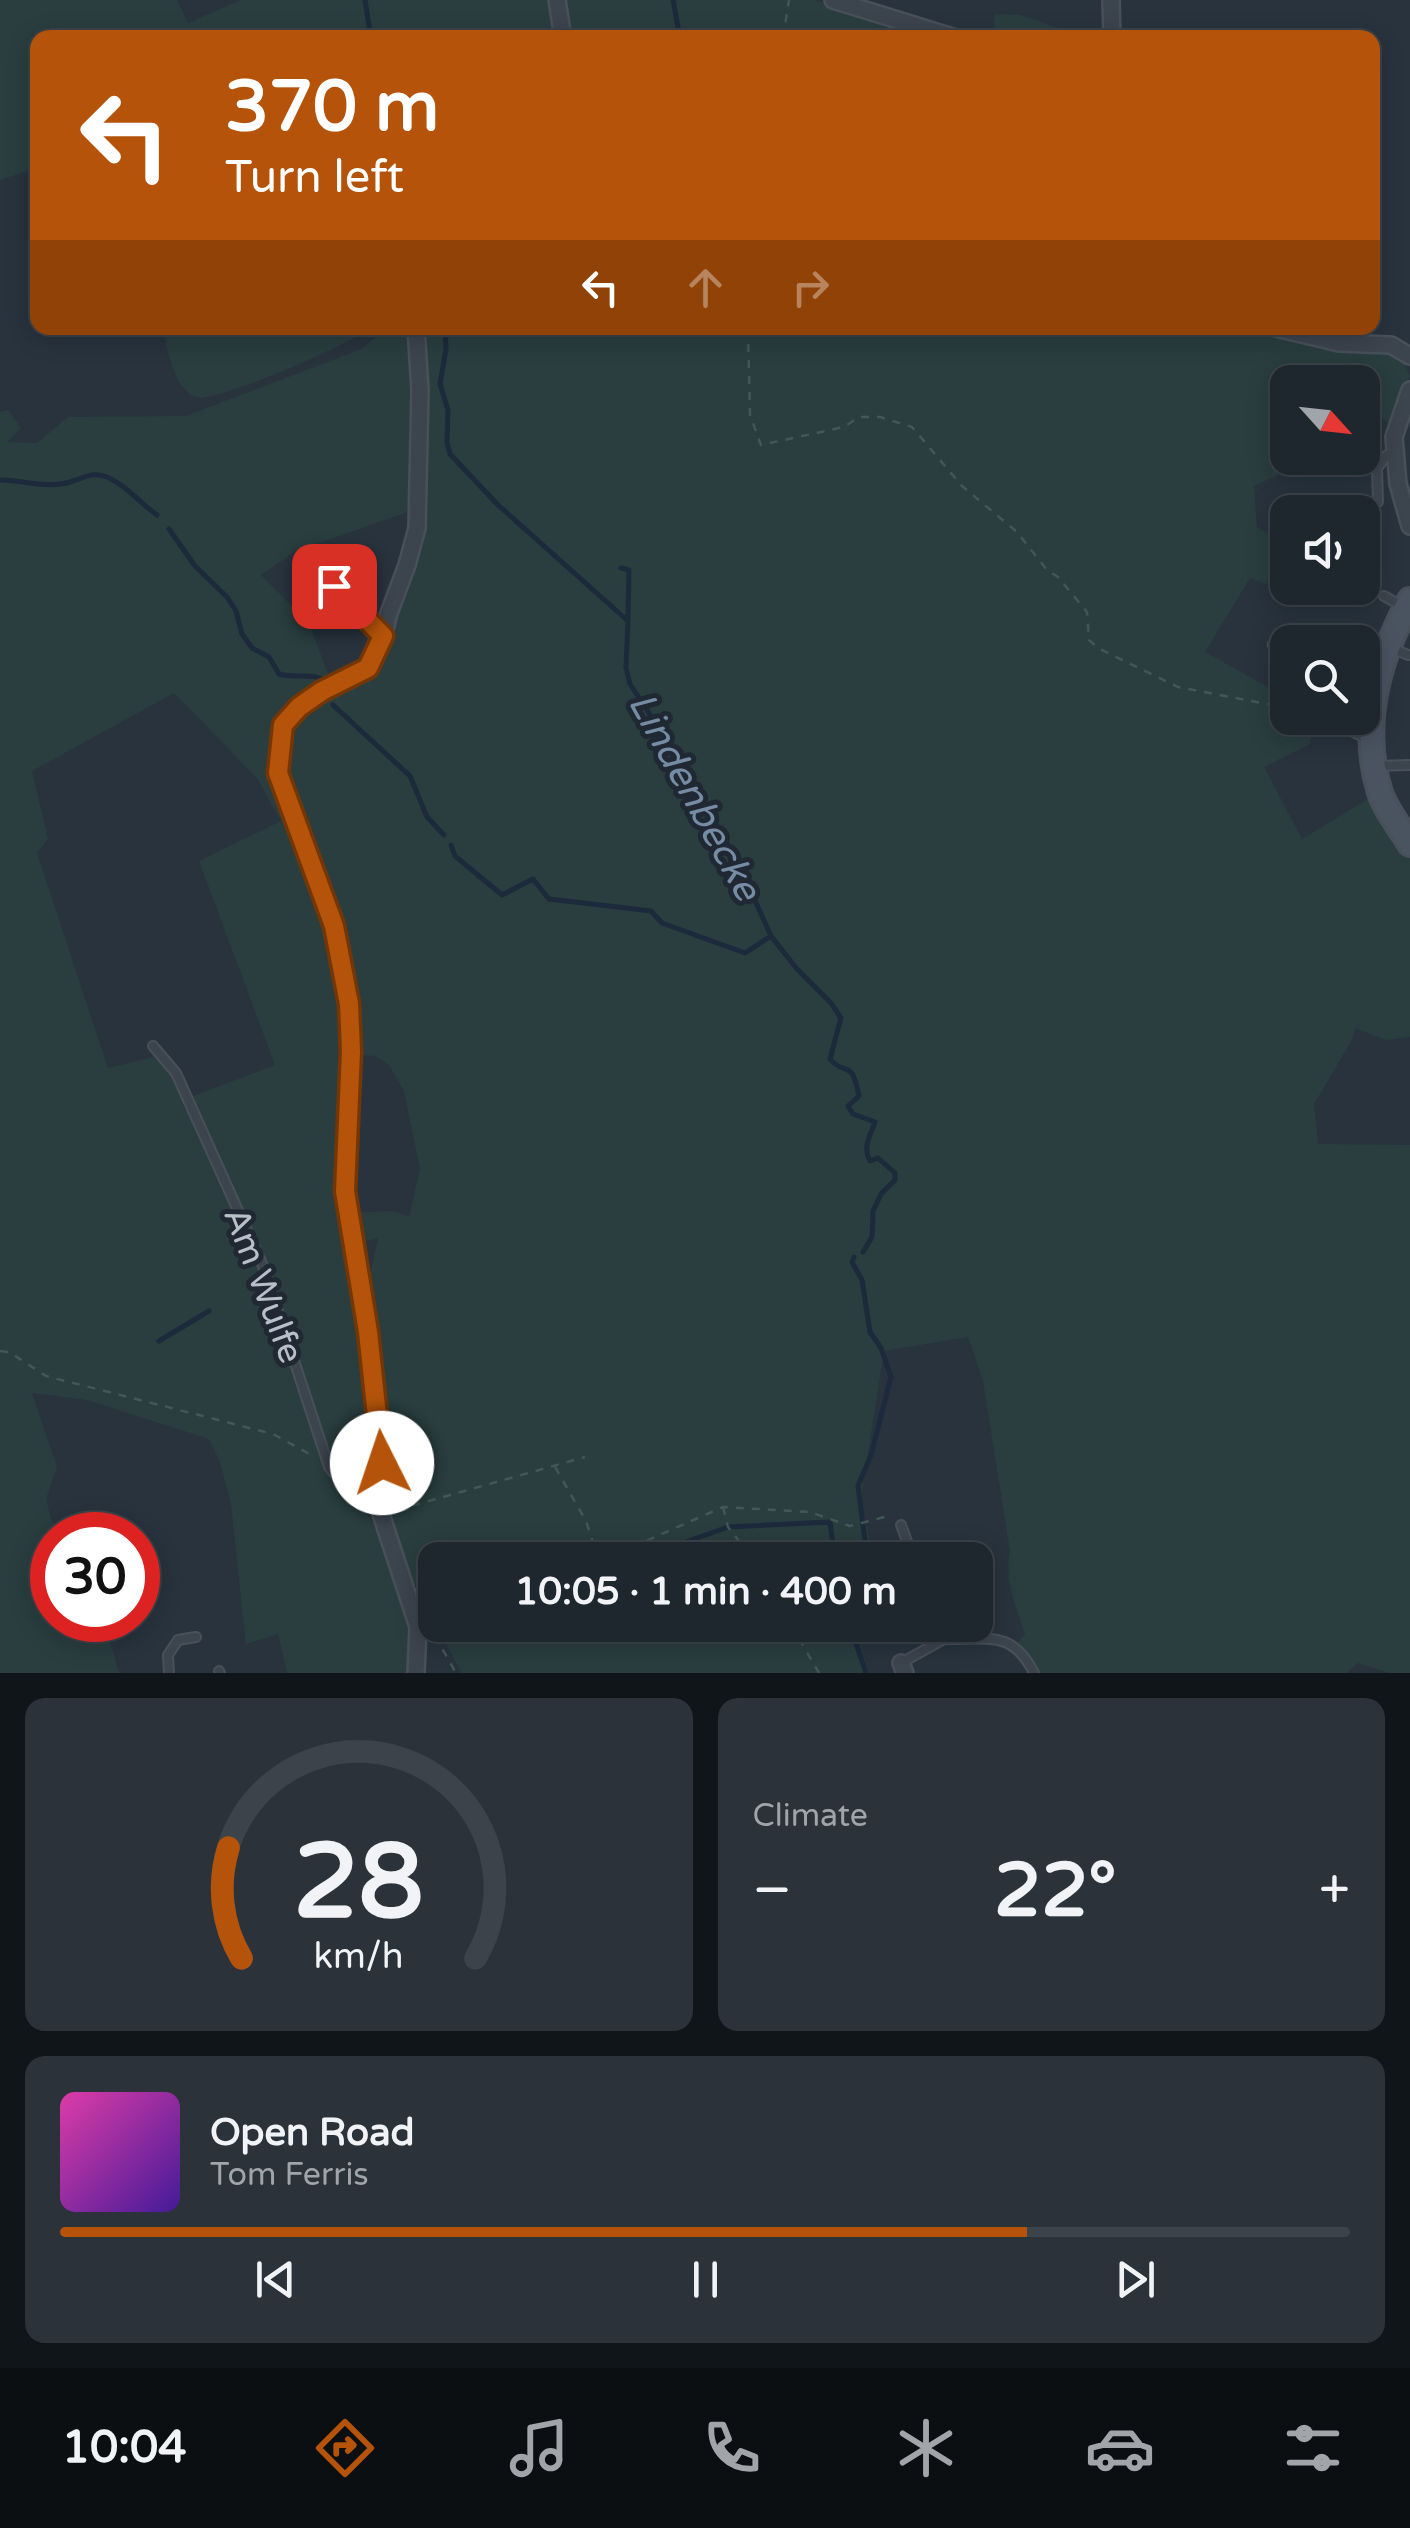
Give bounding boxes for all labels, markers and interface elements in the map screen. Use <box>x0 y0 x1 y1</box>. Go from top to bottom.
text: 370 m <box>225 66 439 150</box>
icon: left <box>60 70 190 200</box>
text: Turn left <box>225 151 404 205</box>
icon: left <box>573 260 628 315</box>
icon: ahead <box>678 260 733 315</box>
icon: right <box>783 260 838 315</box>
north arrow <box>1270 365 1380 475</box>
map controls <box>1270 365 1380 735</box>
button: sound <box>1270 495 1380 605</box>
pin <box>292 544 377 629</box>
icon: arrive <box>307 559 362 614</box>
button: search <box>1270 625 1380 735</box>
water label: Lindenbecke <box>618 684 771 911</box>
street label: Am Wulfe <box>214 1202 312 1369</box>
position arrow <box>330 1411 434 1515</box>
speed limit sign: 30 <box>30 1512 160 1642</box>
text: 10:05 · 1 min · 400 m <box>514 1569 897 1615</box>
text: Climate <box>753 1797 868 1835</box>
text: 28 <box>293 1821 424 1946</box>
text: 22° <box>994 1846 1117 1936</box>
text: − <box>753 1858 792 1924</box>
text: + <box>1319 1858 1350 1924</box>
text: km/h <box>314 1935 404 1978</box>
text: Open Road <box>210 2110 415 2156</box>
text: Tom Ferris <box>210 2156 369 2194</box>
icon: previous <box>248 2252 303 2307</box>
icon: pause <box>678 2252 733 2307</box>
icon: next <box>1108 2252 1163 2307</box>
icon: directions <box>310 2413 380 2483</box>
icon: music <box>504 2413 574 2483</box>
icon: phone <box>697 2413 767 2483</box>
icon: climate <box>891 2413 961 2483</box>
icon: car <box>1085 2413 1155 2483</box>
icon: filters <box>1278 2413 1348 2483</box>
text: 10:04 <box>62 2421 187 2475</box>

